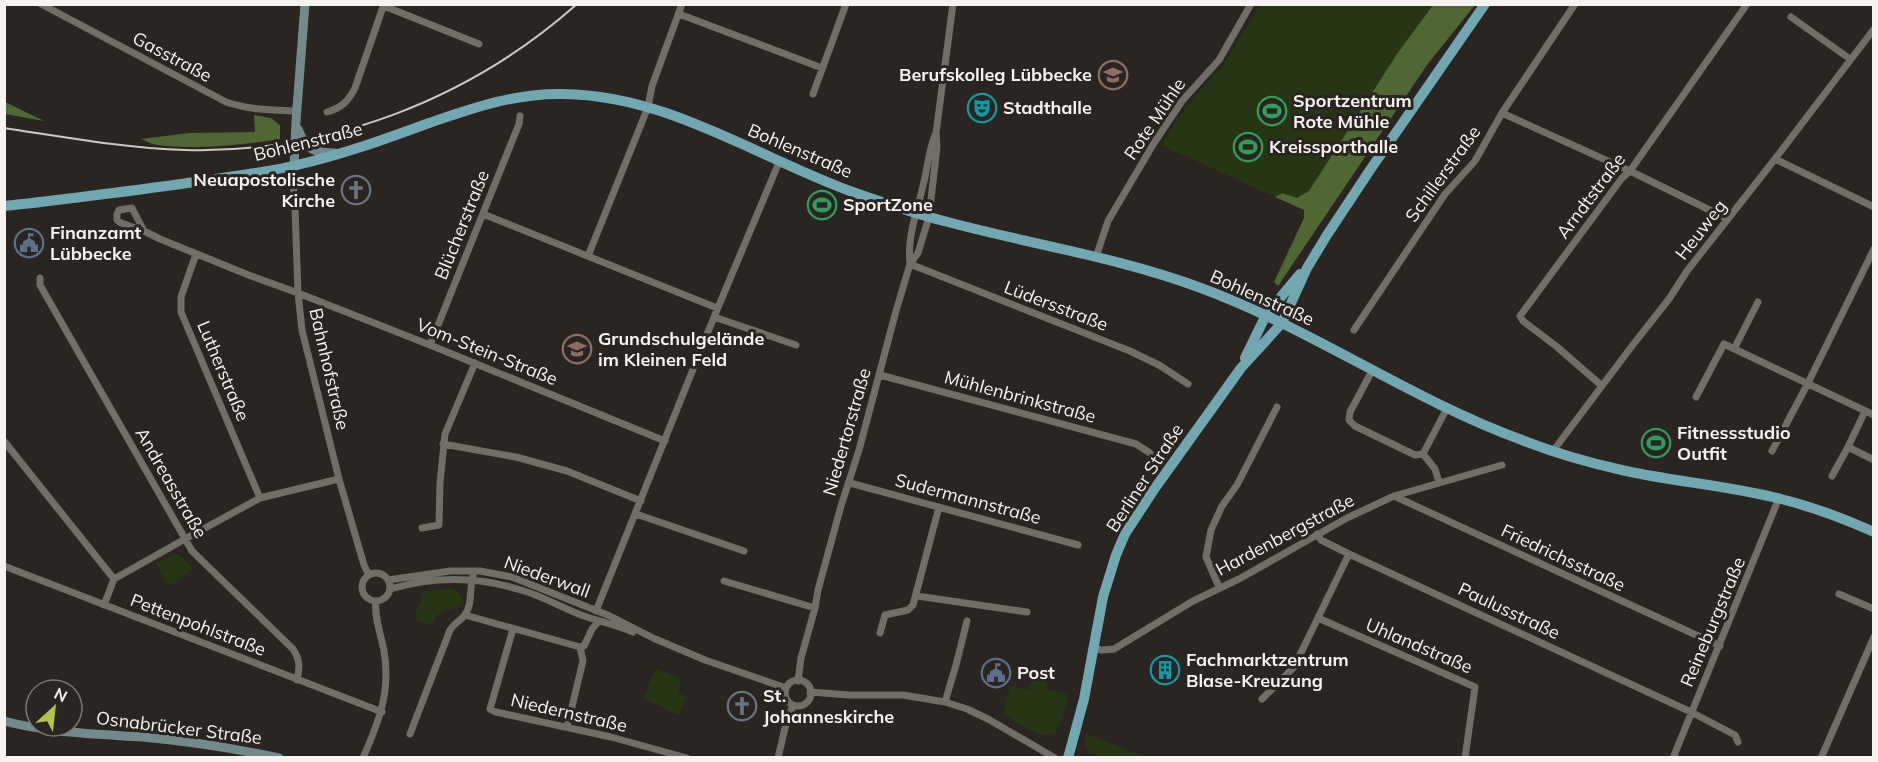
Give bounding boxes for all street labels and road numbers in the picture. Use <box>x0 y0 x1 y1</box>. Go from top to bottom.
street label: Gasstraße <box>129 26 216 87</box>
street label: Rote Mühle <box>1119 73 1190 164</box>
street label: Bohlenstraße <box>251 117 365 166</box>
street label: Bohlenstraße <box>744 118 856 183</box>
street label: Schillerstraße <box>1400 121 1485 226</box>
street label: Arndtstraße <box>1551 148 1630 243</box>
street label: Blücherstraße <box>429 167 494 283</box>
street label: Heuweg <box>1670 195 1731 264</box>
street label: Bohlenstraße <box>1207 264 1318 331</box>
street label: Lüdersstraße <box>1001 275 1111 336</box>
street label: Bahnhofstraße <box>304 306 355 432</box>
street label: Vom-Stein-Straße <box>413 313 561 390</box>
street label: Lutherstraße <box>192 317 255 424</box>
street label: Niedertorstraße <box>817 365 876 498</box>
street label: Mühlenbrinkstraße <box>942 365 1098 428</box>
street label: Berliner Straße <box>1101 419 1188 536</box>
street label: Andreasstraße <box>130 423 212 542</box>
street label: Sudermannstraße <box>893 468 1044 529</box>
street label: Hardenbergstraße <box>1212 488 1358 581</box>
street label: Friedrichsstraße <box>1498 519 1629 596</box>
street label: Niederwall <box>501 550 593 603</box>
street label: Reineburgstraße <box>1675 553 1750 690</box>
street label: Paulusstraße <box>1455 577 1564 644</box>
street label: Pettenpohlstraße <box>127 588 269 661</box>
street label: Uhlandstraße <box>1362 613 1476 678</box>
street label: Niedernstraße <box>509 688 630 737</box>
street label: Osnabrücker Straße <box>95 706 263 749</box>

